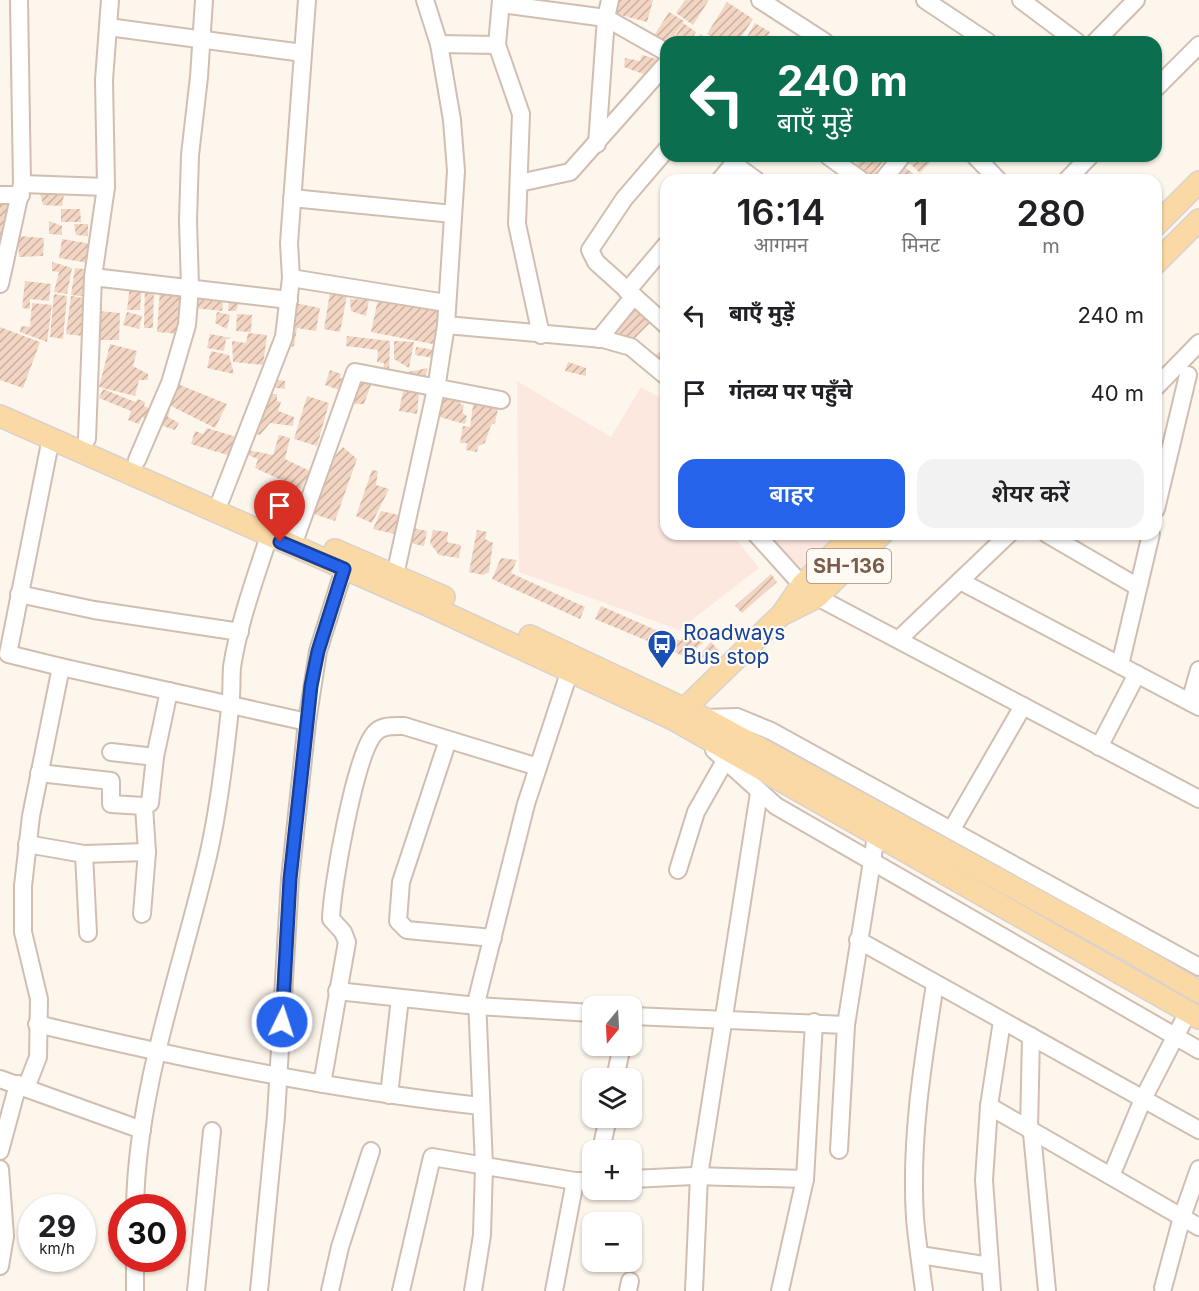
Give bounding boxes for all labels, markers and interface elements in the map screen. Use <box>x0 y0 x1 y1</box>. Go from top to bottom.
text: 240 m <box>777 55 908 106</box>
icon: left <box>678 60 756 138</box>
text: बाएँ मुड़ें <box>777 106 853 139</box>
text: 16:14 <box>736 190 825 234</box>
text: 1 <box>913 190 928 234</box>
text: 280 <box>1016 191 1086 235</box>
text: आगमन <box>753 233 808 257</box>
text: मिनट <box>902 233 940 257</box>
text: m <box>1042 234 1060 258</box>
icon: left <box>678 299 711 332</box>
text: बाएँ मुड़ें <box>729 300 795 326</box>
text: 240 m <box>1077 302 1144 328</box>
icon: arrive <box>678 377 711 410</box>
text: गंतव्य पर पहुँचे <box>729 378 853 404</box>
text: 40 m <box>1090 380 1144 406</box>
button: बाहर <box>678 459 905 528</box>
button: शेयर करें <box>917 459 1144 528</box>
pin <box>254 480 305 542</box>
icon: arrive <box>263 489 296 522</box>
road number: SH-136 <box>807 549 891 583</box>
place label: Roadways Bus stop <box>683 620 785 669</box>
bus stop icon: Roadways Bus stop <box>646 628 678 670</box>
position arrow <box>250 990 314 1054</box>
north arrow <box>582 996 642 1056</box>
map controls <box>582 996 642 1272</box>
button: layers <box>582 1068 642 1128</box>
button: + <box>582 1140 642 1200</box>
speed limit sign: 30 <box>108 1194 186 1272</box>
text: 29 <box>38 1208 76 1244</box>
button: − <box>582 1212 642 1272</box>
text: km/h <box>39 1239 75 1258</box>

